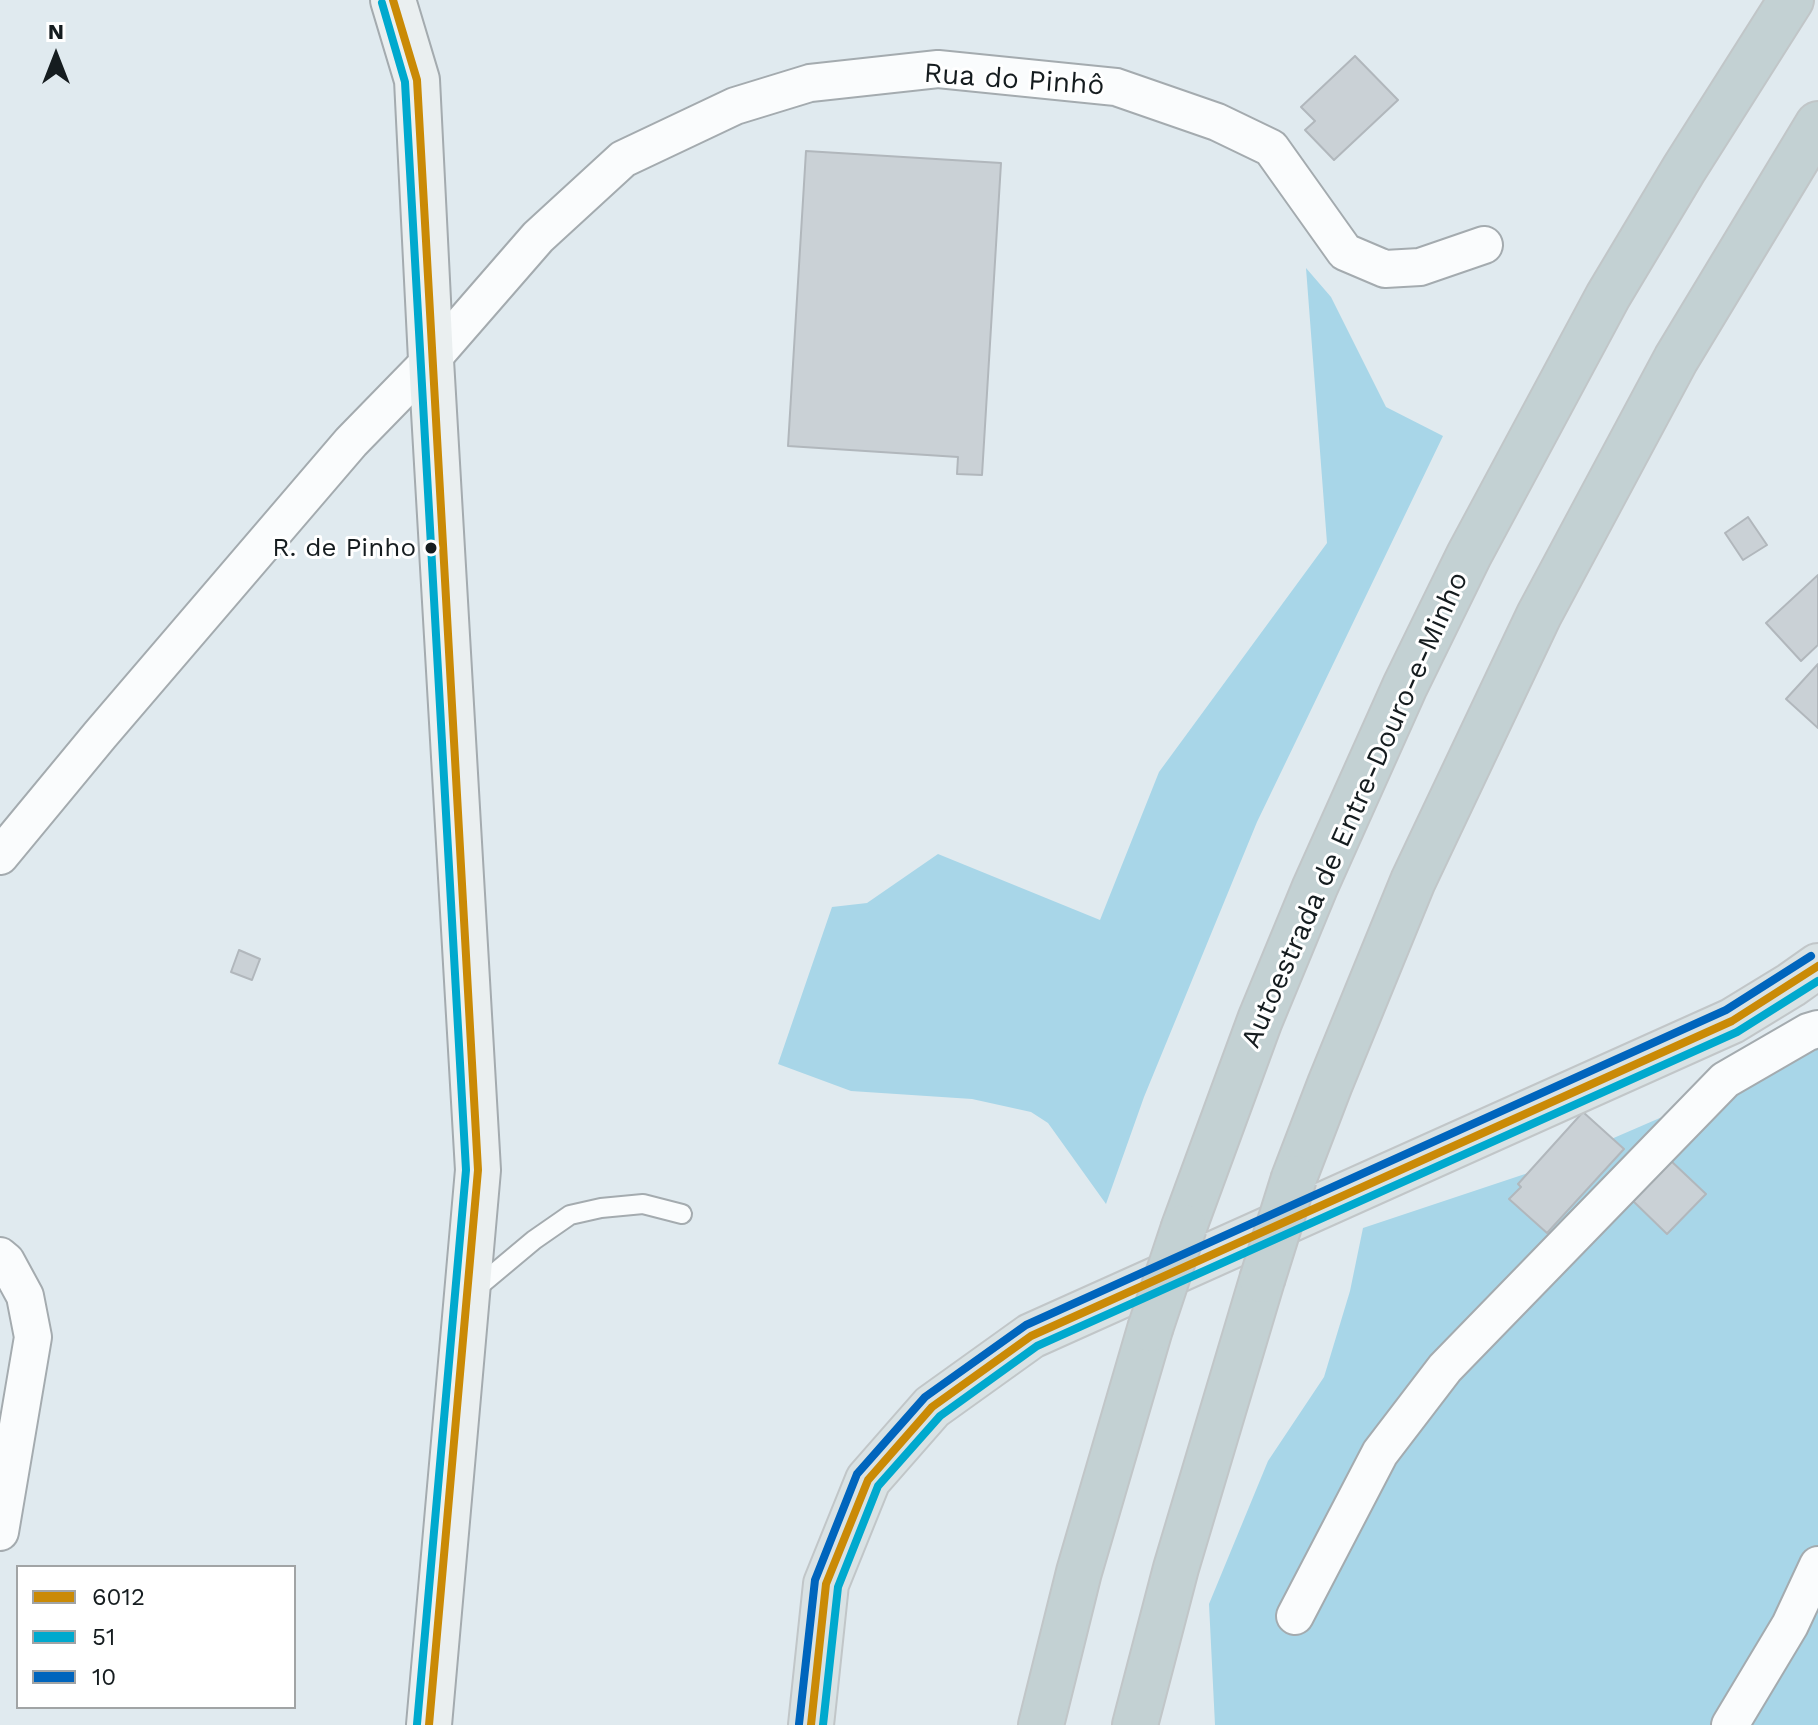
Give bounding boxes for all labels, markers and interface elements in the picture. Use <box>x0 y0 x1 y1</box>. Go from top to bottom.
north arrow <box>16 16 96 96</box>
text: N <box>48 19 64 44</box>
street label: Rua do Pinhô <box>923 57 1105 103</box>
place label: R. de Pinho <box>272 532 416 564</box>
marker: R. de Pinho <box>423 540 439 556</box>
street label: Autoestrada de Entre-Douro-e-Minho <box>1234 567 1476 1053</box>
legend <box>16 1565 296 1709</box>
text: 6012 <box>92 1583 145 1611</box>
text: 51 <box>92 1623 115 1651</box>
text: 10 <box>92 1663 116 1691</box>

